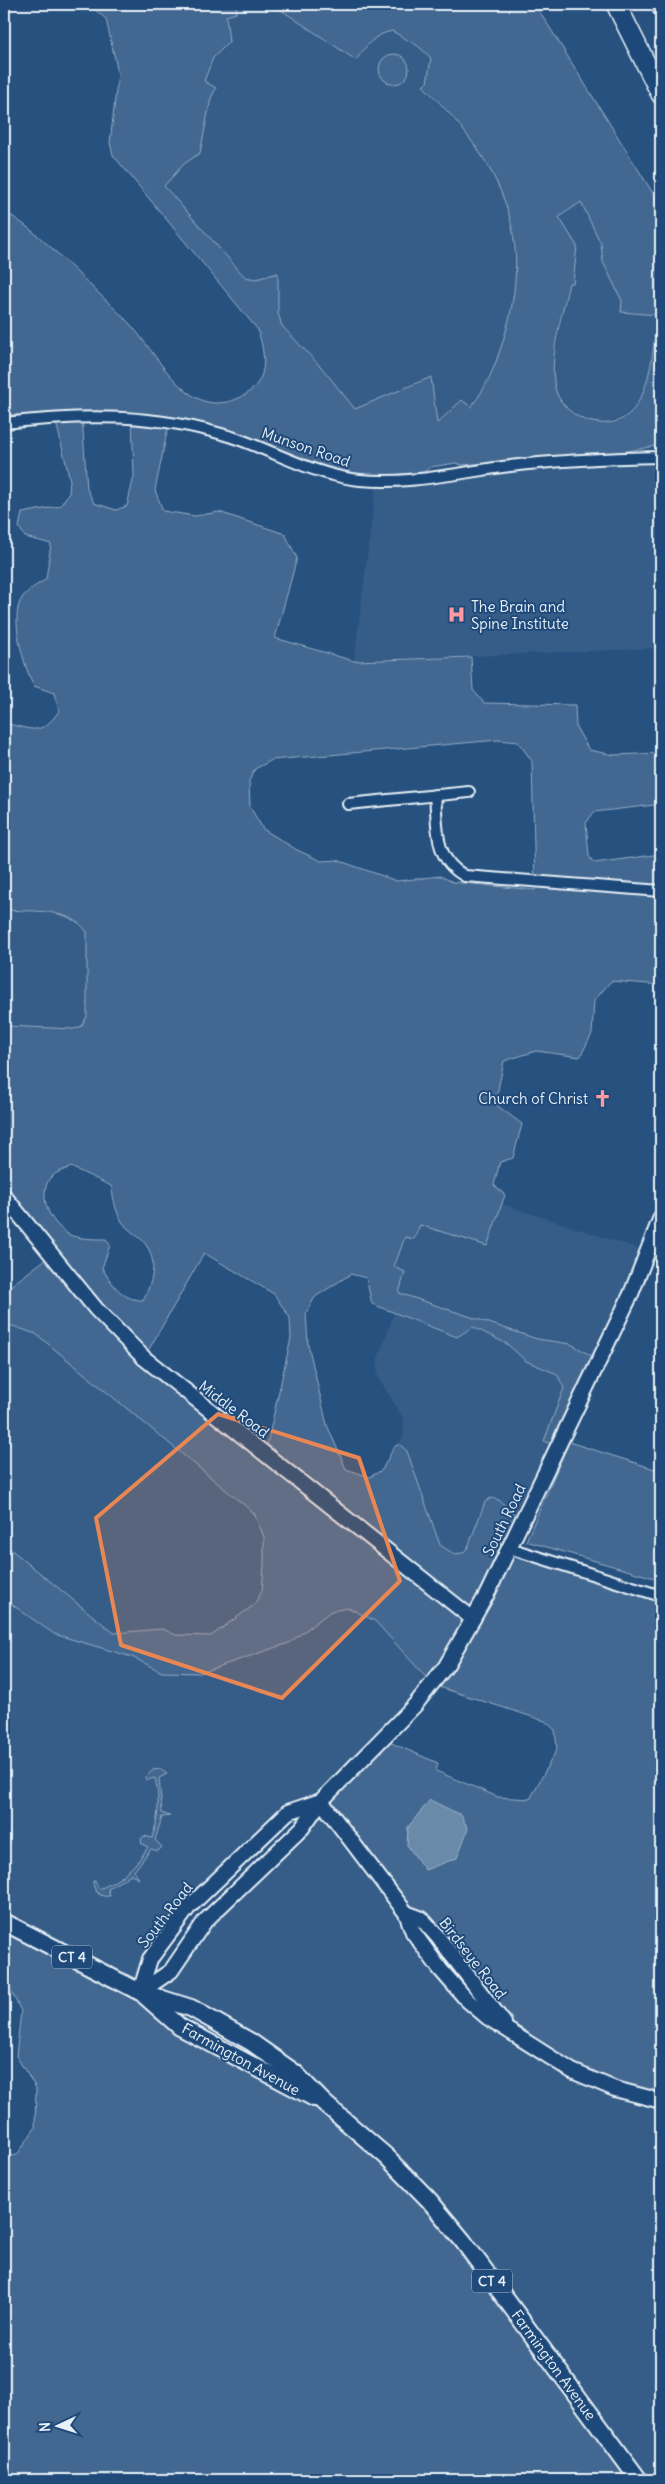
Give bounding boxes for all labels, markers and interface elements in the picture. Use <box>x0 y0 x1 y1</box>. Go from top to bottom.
street label: Munson Road <box>259 423 353 471</box>
place label: The Brain and Spine Institute <box>471 597 569 633</box>
hospital icon: The Brain and Spine Institute <box>447 605 467 625</box>
church icon: Church of Christ <box>592 1088 612 1108</box>
place label: Church of Christ <box>478 1089 588 1108</box>
street label: Middle Road <box>195 1376 273 1442</box>
street label: South Road <box>478 1481 530 1559</box>
street label: South Road <box>134 1878 197 1952</box>
street label: Birdseye Road <box>435 1913 511 2003</box>
road number: CT 4 <box>52 1945 92 1968</box>
street label: Farmington Avenue <box>179 2019 303 2099</box>
road number: CT 4 <box>472 2270 512 2292</box>
street label: Farmington Avenue <box>508 2306 600 2424</box>
north arrow <box>32 2402 82 2452</box>
text: N <box>36 2421 54 2432</box>

